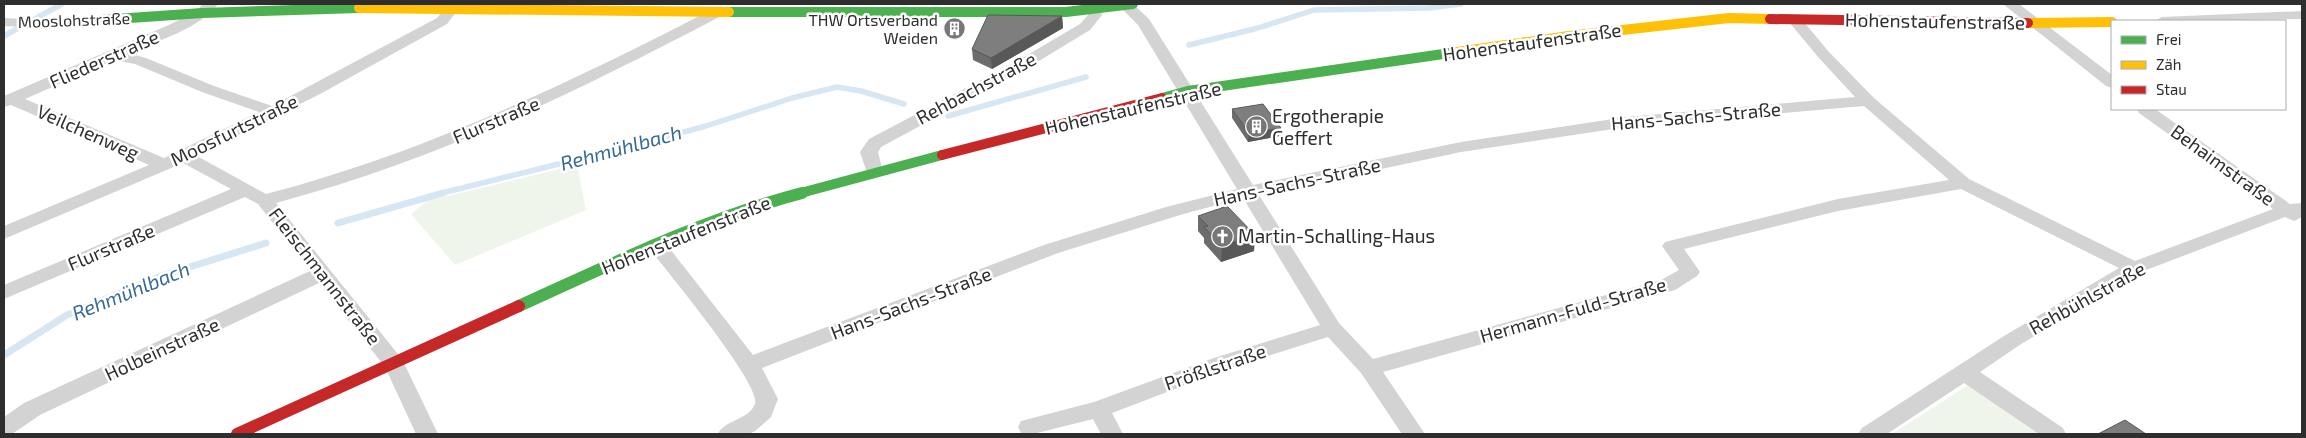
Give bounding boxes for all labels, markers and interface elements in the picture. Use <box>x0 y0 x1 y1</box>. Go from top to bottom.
street label: Hohenstaufenstraße <box>1845 7 2025 34</box>
street label: Mooslohstraße <box>18 8 130 31</box>
place label: THW Ortsverband Weiden <box>808 10 938 47</box>
building icon: THW Ortsverband Weiden <box>942 17 966 41</box>
street label: Hohenstaufenstraße <box>1441 18 1623 65</box>
legend <box>2111 20 2286 110</box>
street label: Fliederstraße <box>45 24 162 93</box>
text: Frei <box>2156 30 2181 48</box>
street label: Rehbachstraße <box>912 46 1040 129</box>
text: Zäh <box>2156 55 2181 73</box>
street label: Hohenstaufenstraße <box>1043 76 1223 139</box>
text: Stau <box>2156 80 2187 98</box>
street label: Moosfurtstraße <box>166 89 301 170</box>
street label: Flurstraße <box>449 91 543 148</box>
street label: Hans-Sachs-Straße <box>1610 97 1782 134</box>
street label: Veilchenweg <box>34 99 143 164</box>
place label: Ergotherapie Geffert <box>1272 104 1384 149</box>
building icon: Ergotherapie Geffert <box>1244 115 1268 139</box>
water label: Rehmühlbach <box>557 119 684 175</box>
street label: Behaimstraße <box>2167 119 2280 210</box>
street label: Hans-Sachs-Straße <box>1211 153 1383 210</box>
street label: Hohenstaufenstraße <box>598 190 774 279</box>
street label: Fleischmannstraße <box>265 202 386 349</box>
street label: Flurstraße <box>64 218 158 275</box>
church icon: Martin-Schalling-Haus <box>1210 224 1234 248</box>
place label: Martin-Schalling-Haus <box>1238 224 1435 247</box>
water label: Rehmühlbach <box>68 256 193 325</box>
street label: Rehbühlstraße <box>2025 256 2149 339</box>
street label: Hans-Sachs-Straße <box>827 261 994 344</box>
street label: Hermann-Fuld-Straße <box>1477 272 1669 347</box>
street label: Holbeinstraße <box>101 312 223 385</box>
street label: Prößlstraße <box>1161 338 1269 395</box>

